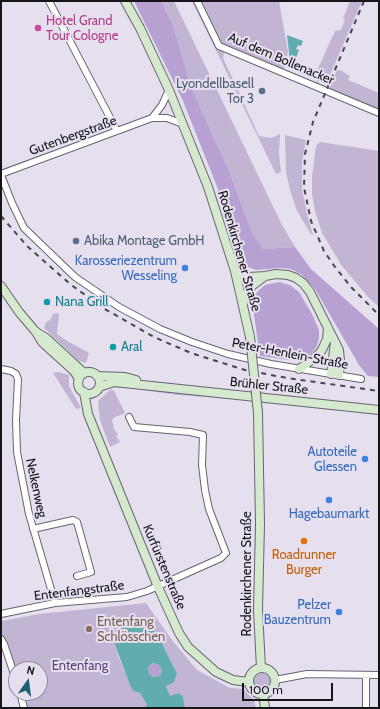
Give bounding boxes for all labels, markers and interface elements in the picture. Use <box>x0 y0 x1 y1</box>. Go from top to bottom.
place label: Hotel Grand Tour Cologne <box>46 13 118 44</box>
marker: Hotel Grand Tour Cologne <box>33 23 43 33</box>
street label: Auf dem Bollenacker <box>226 30 336 88</box>
place label: Lyondellbasell Tor 3 <box>176 76 254 107</box>
marker: Lyondellbasell Tor 3 <box>257 86 267 96</box>
street label: Gutenbergstraße <box>27 113 119 159</box>
street label: Rodenkirchener Straße <box>214 189 264 313</box>
place label: Abika Montage GmbH <box>84 233 204 249</box>
marker: Abika Montage GmbH <box>71 236 81 246</box>
place label: Karosseriezentrum Wesseling <box>75 253 177 284</box>
marker: Karosseriezentrum Wesseling <box>180 263 190 273</box>
place label: Nana Grill <box>55 294 108 310</box>
marker: Nana Grill <box>42 297 52 307</box>
street label: Peter-Henlein-Straße <box>230 335 350 373</box>
place label: Aral <box>121 339 142 355</box>
marker: Aral <box>108 342 118 352</box>
street label: Brühler Straße <box>229 374 309 398</box>
place label: Autoteile Glessen <box>308 444 357 475</box>
marker: Autoteile Glessen <box>360 454 370 464</box>
street label: Nelkenweg <box>22 457 50 519</box>
marker: Hagebaumarkt <box>324 495 334 505</box>
place label: Hagebaumarkt <box>289 506 369 522</box>
street label: Rodenkirchener Straße <box>239 511 255 637</box>
street label: Kurfürstenstraße <box>139 522 189 612</box>
marker: Roadrunner Burger <box>299 536 309 546</box>
place label: Roadrunner Burger <box>272 547 336 578</box>
street label: Entenfangstraße <box>33 578 125 604</box>
place label: Pelzer Bauzentrum <box>264 597 331 628</box>
marker: Pelzer Bauzentrum <box>334 607 344 617</box>
place label: Entenfang Schlösschen <box>97 614 165 645</box>
marker: Entenfang Schlösschen <box>84 624 94 634</box>
park label: Entenfang <box>52 658 108 674</box>
north arrow <box>8 661 48 701</box>
text: N <box>25 663 36 678</box>
scale bar <box>244 675 335 701</box>
text: 100 m <box>249 682 283 697</box>

